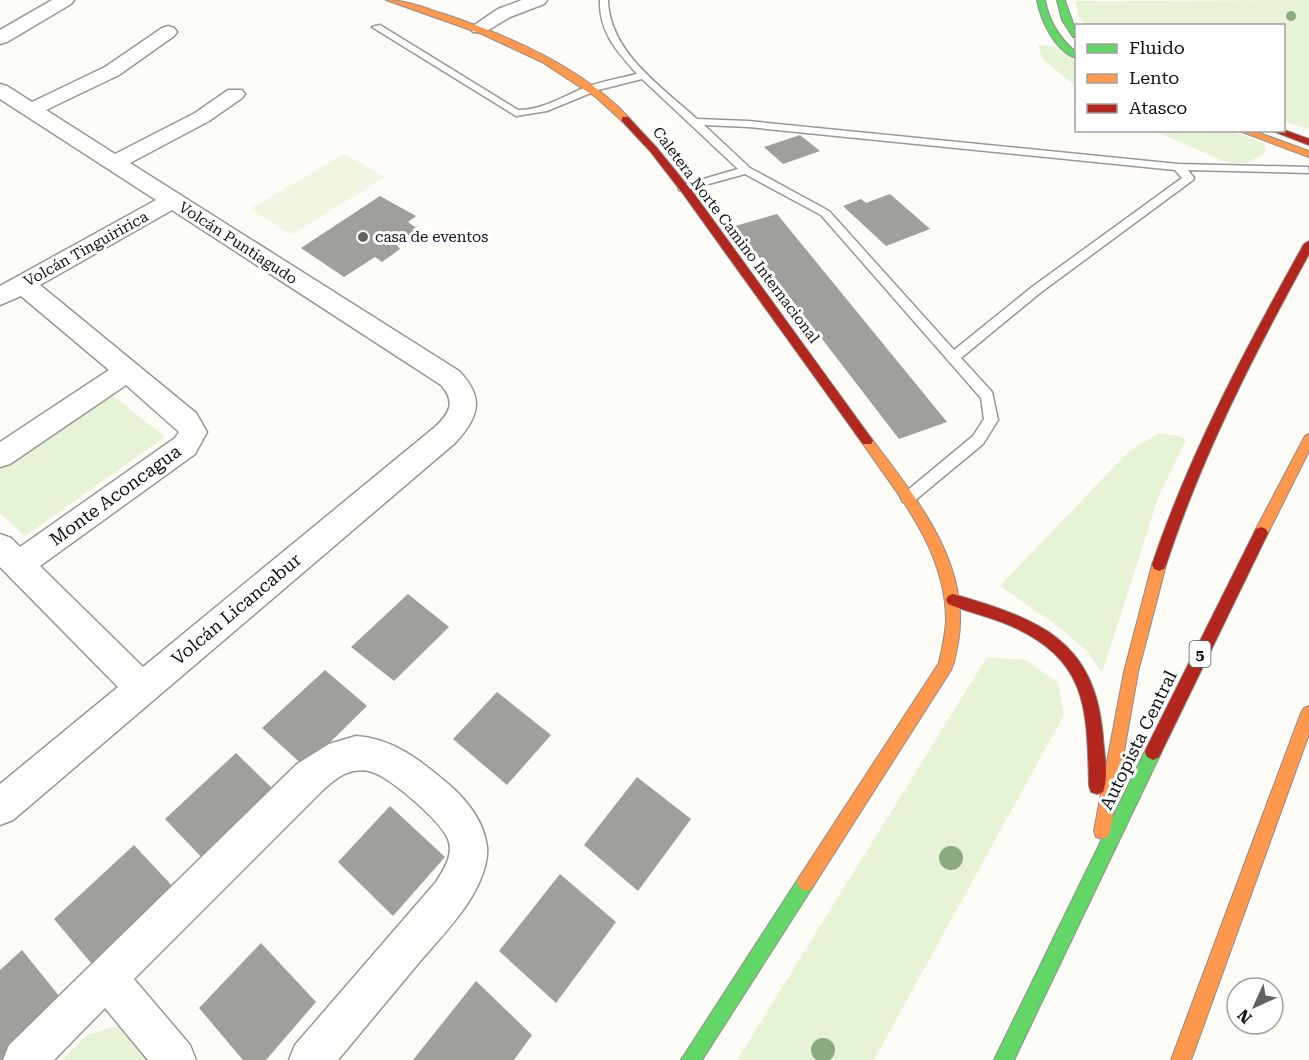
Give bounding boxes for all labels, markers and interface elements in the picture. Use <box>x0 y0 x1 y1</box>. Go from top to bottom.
legend <box>1075 24 1285 132</box>
text: Fluido <box>1129 37 1185 58</box>
text: Lento <box>1129 67 1179 88</box>
text: Atasco <box>1129 97 1187 118</box>
street label: Caletera Norte Camino Internacional <box>649 123 823 347</box>
street label: Volcán Puntiagudo <box>175 198 301 288</box>
street label: Volcán Tinguiririca <box>21 207 151 291</box>
place label: casa de eventos <box>375 228 488 246</box>
marker: casa de eventos <box>356 230 370 244</box>
street label: Monte Aconcagua <box>45 440 185 550</box>
street label: Volcán Licancabur <box>167 549 305 669</box>
road number: 5 <box>1190 641 1210 667</box>
street label: Autopista Central <box>1095 667 1181 813</box>
north arrow <box>1225 976 1285 1036</box>
text: N <box>1234 1005 1256 1027</box>

